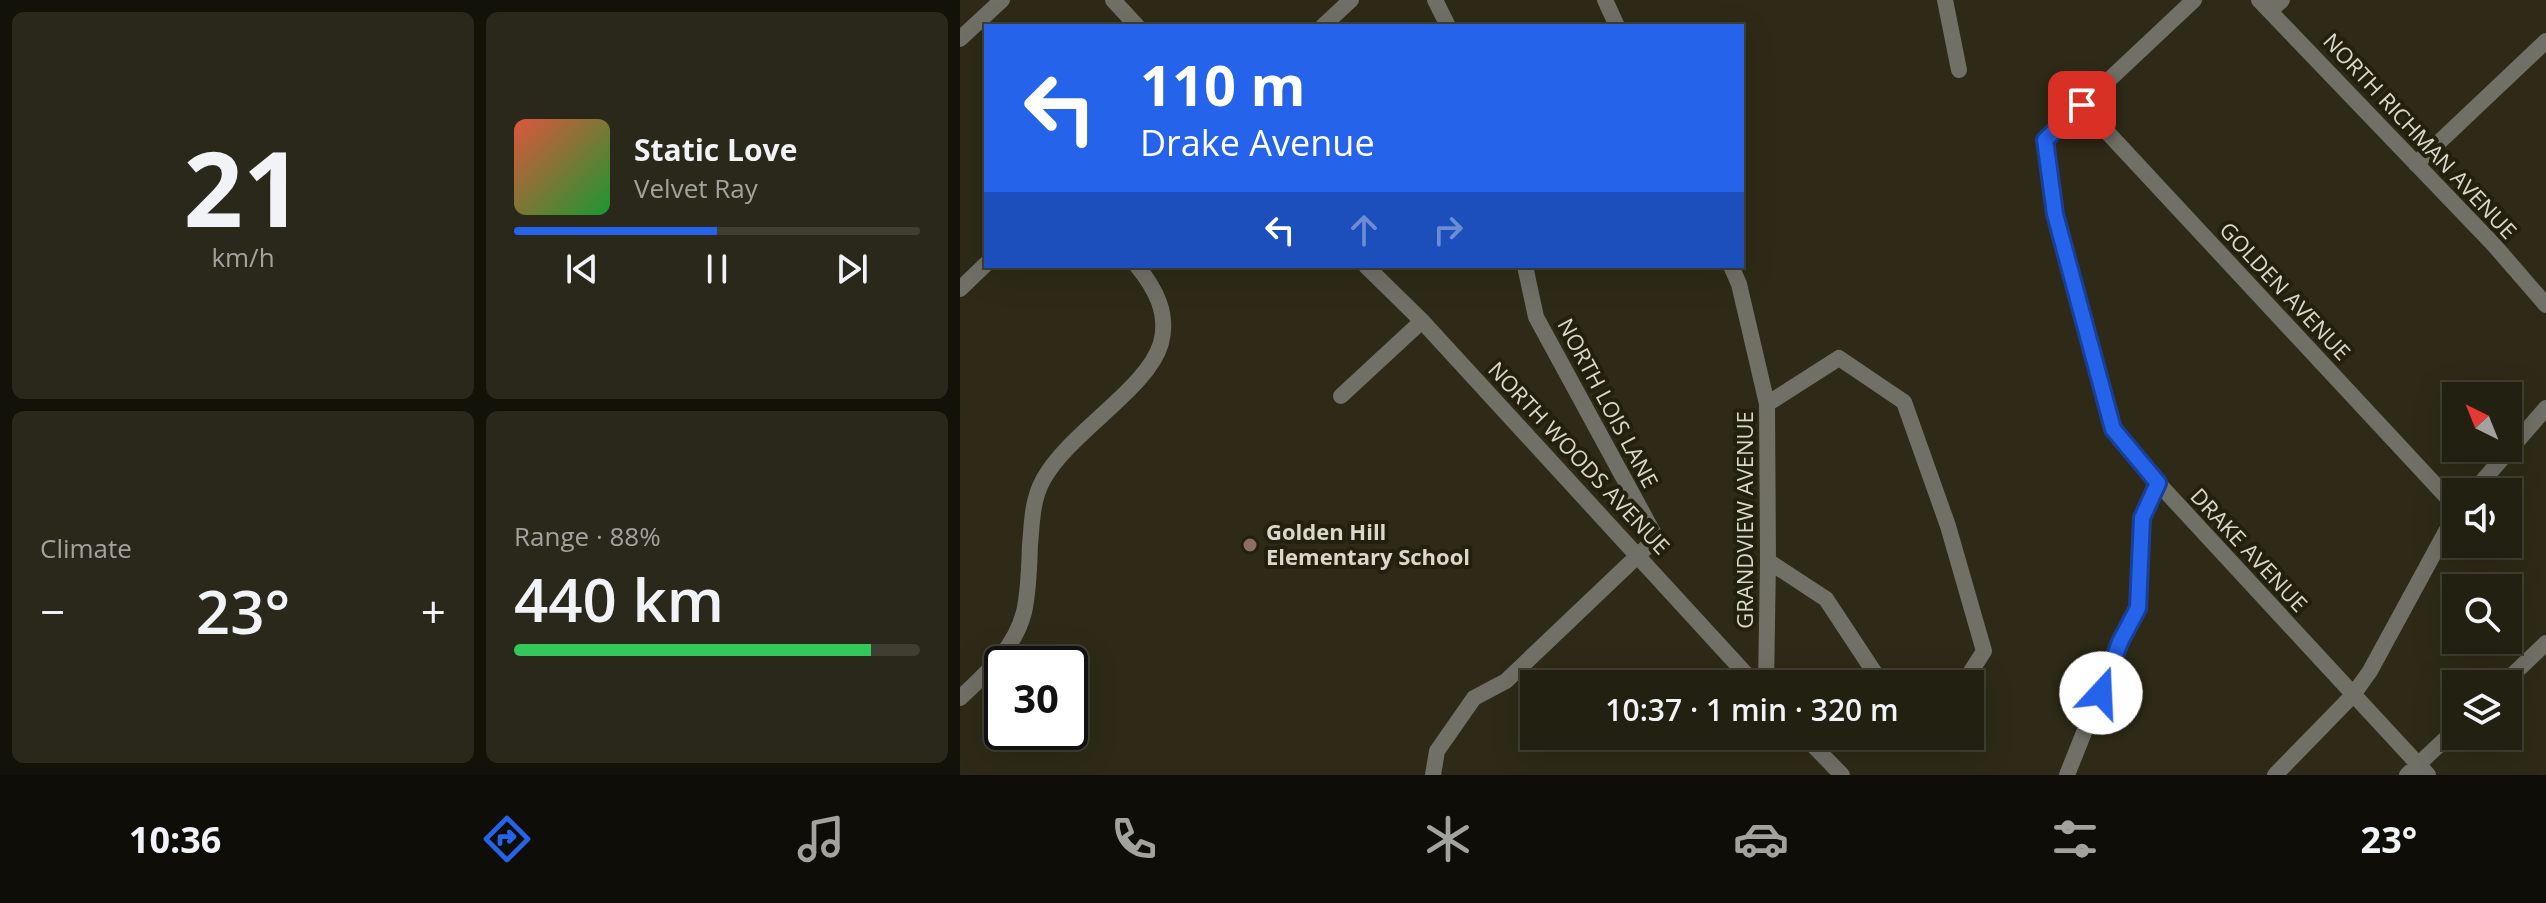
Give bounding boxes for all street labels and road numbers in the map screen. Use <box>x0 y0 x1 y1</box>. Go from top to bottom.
street label: NORTH RICHMAN AVENUE <box>2317 26 2524 245</box>
street label: GOLDEN AVENUE <box>2214 215 2358 366</box>
street label: NORTH LOIS LANE <box>1552 312 1666 493</box>
street label: NORTH WOODS AVENUE <box>1482 354 1677 560</box>
street label: GRANDVIEW AVENUE <box>1729 411 1759 629</box>
street label: DRAKE AVENUE <box>2185 481 2315 618</box>

